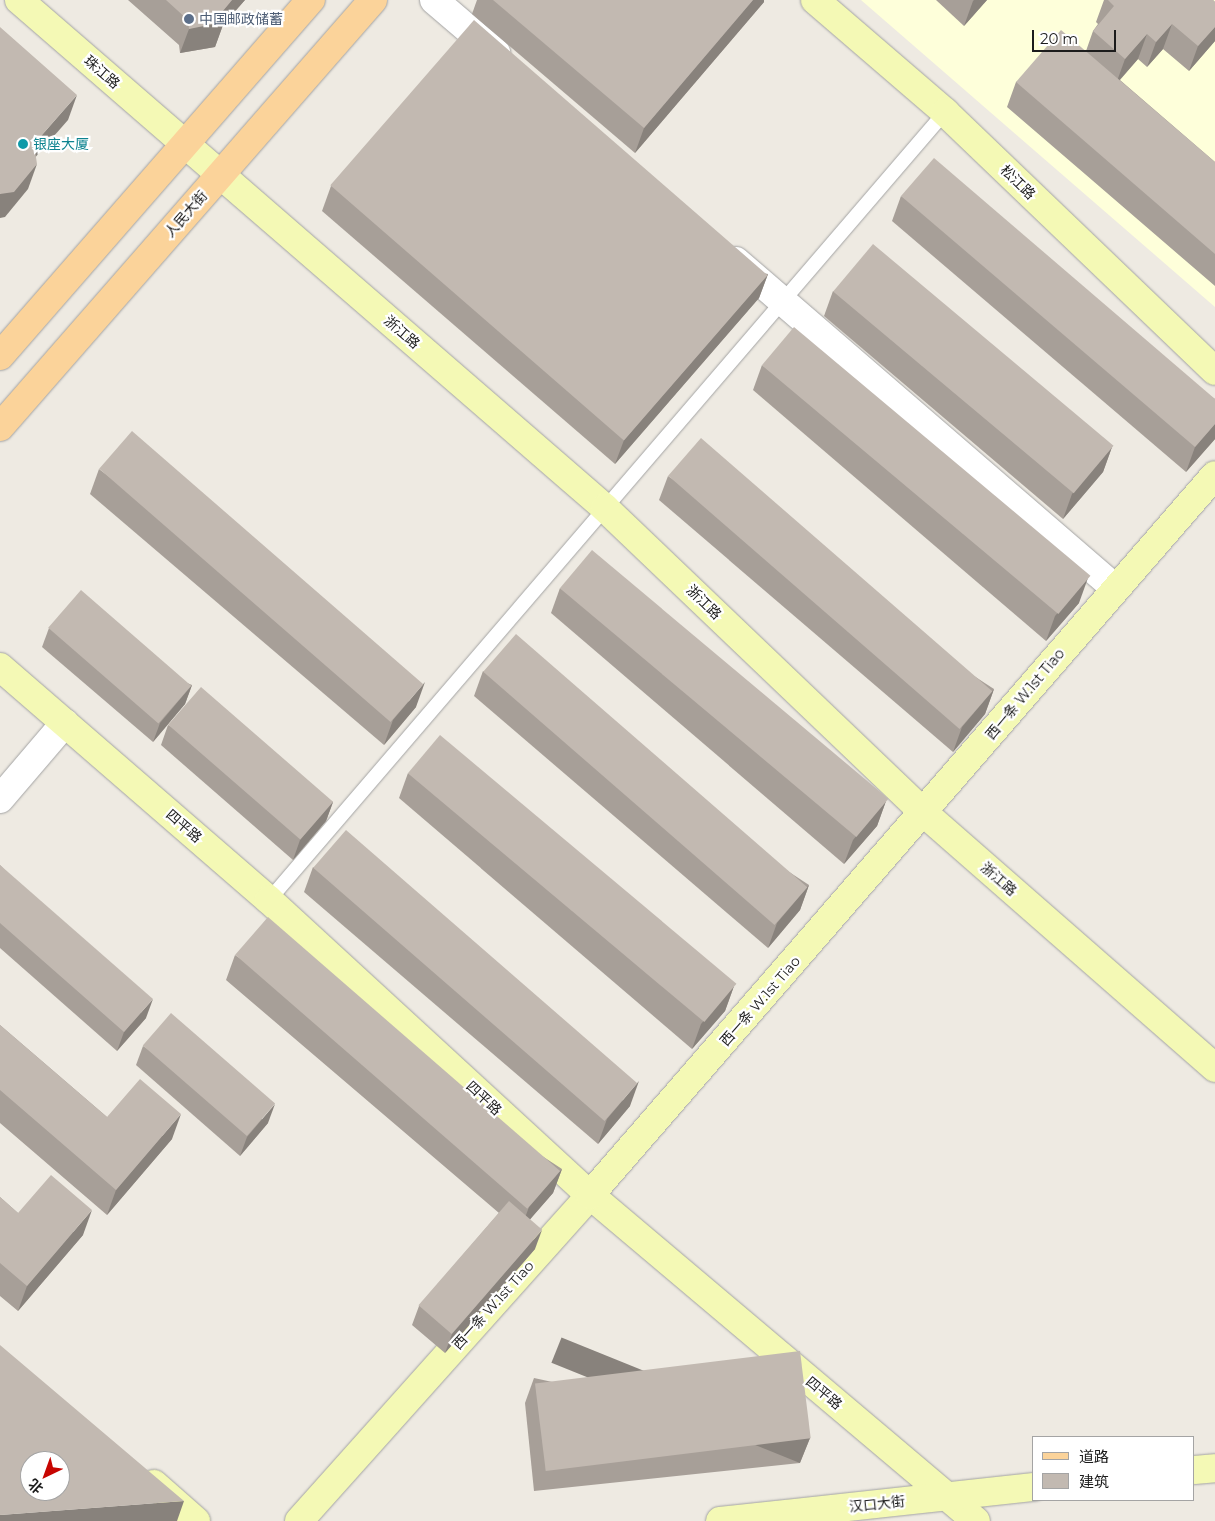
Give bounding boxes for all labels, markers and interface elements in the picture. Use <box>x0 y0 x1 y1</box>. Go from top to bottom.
place label: 中国邮政储蓄 <box>199 11 283 27</box>
marker: 中国邮政储蓄 <box>183 13 195 25</box>
scale bar <box>1035 20 1119 52</box>
text: 20 m <box>1040 29 1078 48</box>
street label: 珠江路 <box>81 52 123 92</box>
place label: 银座大厦 <box>33 136 89 152</box>
marker: 银座大厦 <box>17 138 29 150</box>
street label: 松江路 <box>997 161 1039 203</box>
street label: 人民大街 <box>161 187 211 241</box>
street label: 浙江路 <box>381 312 423 352</box>
street label: 浙江路 <box>683 581 725 623</box>
street label: 西一条 W.1st Tiao <box>982 645 1068 743</box>
street label: 四平路 <box>163 806 205 846</box>
street label: 浙江路 <box>978 859 1020 899</box>
street label: 西一条 W.1st Tiao <box>716 953 804 1049</box>
street label: 四平路 <box>463 1078 505 1118</box>
street label: 西一条 W.1st Tiao <box>449 1257 537 1353</box>
street label: 四平路 <box>803 1373 845 1413</box>
legend <box>1032 1436 1195 1501</box>
text: 道路 <box>1079 1447 1109 1466</box>
north arrow <box>20 1451 70 1501</box>
text: 建筑 <box>1079 1472 1109 1491</box>
text: 北 <box>24 1475 47 1498</box>
street label: 汉口大街 <box>848 1493 906 1515</box>

